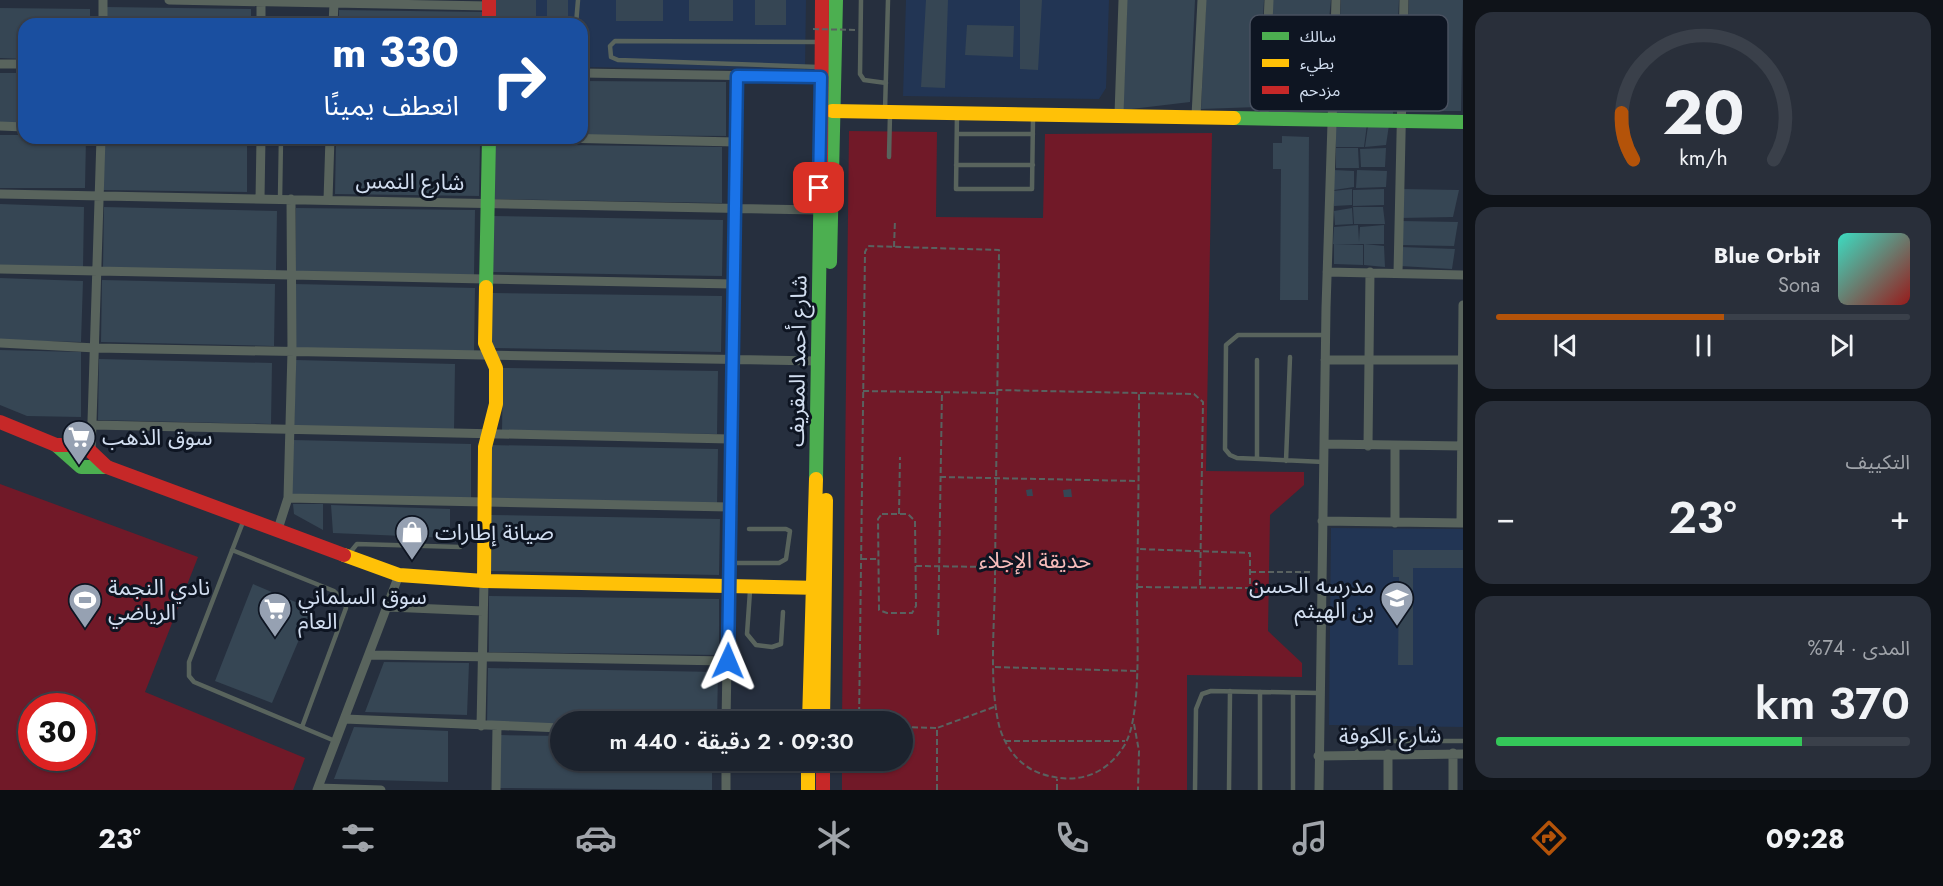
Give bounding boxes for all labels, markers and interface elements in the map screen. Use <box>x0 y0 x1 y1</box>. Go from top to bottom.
legend <box>1250 15 1448 111</box>
text: 330 m <box>332 22 459 83</box>
text: سالك <box>1300 25 1336 48</box>
icon: right <box>480 42 558 120</box>
text: بطيء <box>1300 52 1334 76</box>
text: 20 <box>1662 67 1744 157</box>
text: مزدحم <box>1300 79 1340 103</box>
text: انعطف يمينًا <box>323 86 459 125</box>
text: km/h <box>1679 143 1727 174</box>
pin <box>793 162 844 213</box>
street label: شارع النمس <box>355 164 465 199</box>
icon: arrive <box>802 171 835 204</box>
text: Blue Orbit <box>1714 239 1820 271</box>
text: Sona <box>1778 271 1820 300</box>
street label: شارع أحمد المقريف <box>780 275 815 447</box>
icon: previous <box>1549 329 1582 362</box>
icon: pause <box>1687 329 1720 362</box>
icon: next <box>1825 329 1858 362</box>
supermarket icon: سوق الذهب <box>61 419 97 466</box>
place label: سوق الذهب <box>102 421 213 453</box>
text: التكييف <box>1846 448 1910 477</box>
text: 23° <box>1668 485 1737 550</box>
text: − <box>1496 494 1515 541</box>
text: + <box>1890 494 1910 541</box>
shop icon: صيانة إطارات <box>394 514 430 561</box>
place label: صيانة إطارات <box>435 516 554 548</box>
park label: حديقة الإجلاء <box>979 544 1091 576</box>
place label: مدرسه الحسن بن الهيثم <box>1249 569 1374 627</box>
place label: نادي النجمة الرياضي <box>108 571 210 629</box>
place label: سوق السلماني العام <box>298 580 427 638</box>
school or university icon: مدرسه الحسن بن الهيثم <box>1379 580 1415 627</box>
sports icon: نادي النجمة الرياضي <box>67 582 103 629</box>
supermarket icon: سوق السلماني العام <box>257 591 293 638</box>
position arrow <box>696 629 760 693</box>
text: المدى · 74% <box>1807 634 1910 663</box>
text: 370 km <box>1755 671 1910 736</box>
speed limit sign: 30 <box>18 693 96 771</box>
street label: شارع الكوفة <box>1338 718 1442 753</box>
text: 09:30 · 2 دقيقة · 440 m <box>609 725 854 757</box>
icon: filters <box>337 817 379 859</box>
icon: car <box>575 817 617 859</box>
icon: climate <box>813 817 855 859</box>
icon: phone <box>1051 817 1093 859</box>
icon: music <box>1289 817 1331 859</box>
icon: directions <box>1528 817 1570 859</box>
text: 23° <box>98 819 141 858</box>
text: 09:28 <box>1766 819 1845 858</box>

